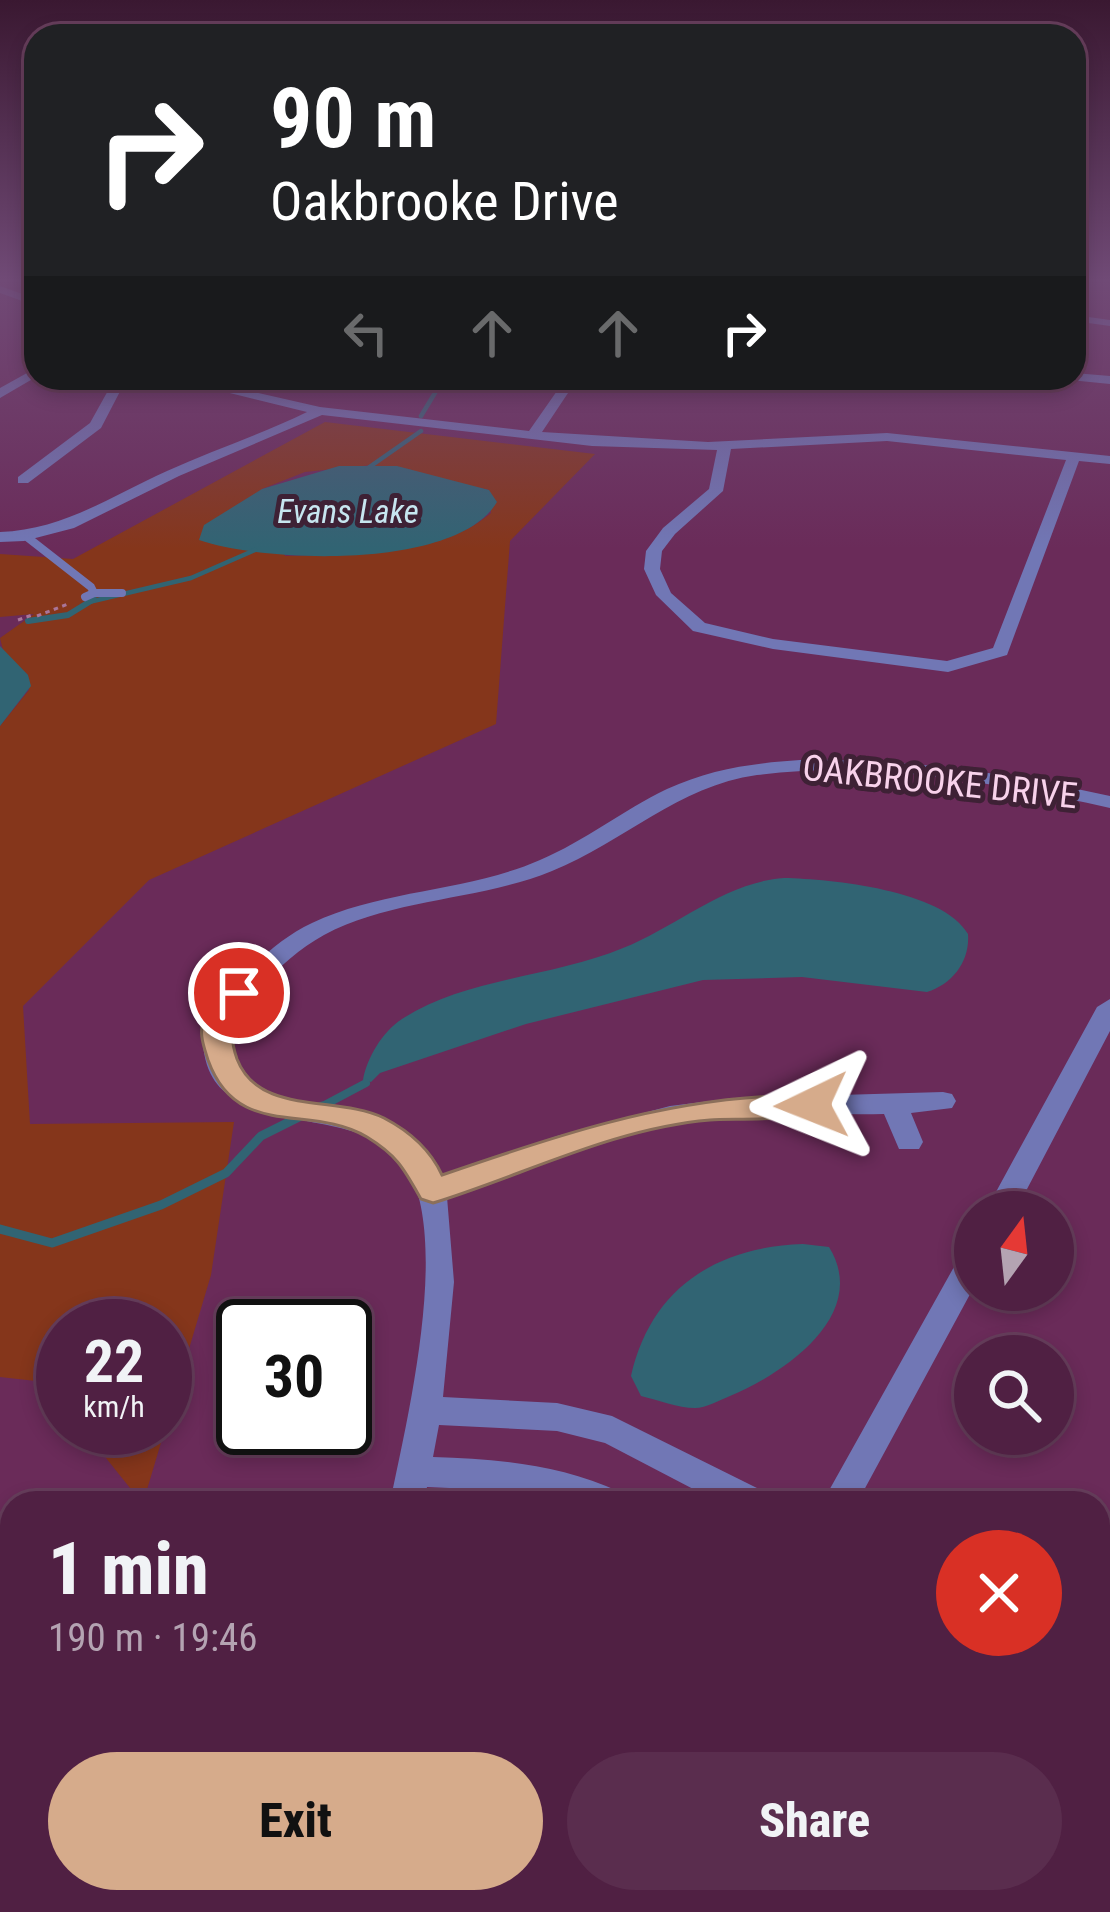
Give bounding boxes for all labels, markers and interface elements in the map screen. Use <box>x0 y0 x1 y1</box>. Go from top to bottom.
text: 90 m <box>270 69 437 168</box>
icon: right <box>72 72 228 228</box>
text: Oakbrooke Drive <box>270 170 619 233</box>
icon: left <box>333 300 399 366</box>
icon: ahead <box>459 300 525 366</box>
icon: ahead <box>585 300 651 366</box>
icon: right <box>711 300 777 366</box>
water label: Evans Lake <box>277 492 419 531</box>
street label: OAKBROOKE DRIVE <box>800 747 1080 817</box>
pin <box>188 942 290 1044</box>
icon: arrive <box>206 960 272 1026</box>
position arrow <box>749 1042 875 1168</box>
north arrow <box>954 1191 1074 1311</box>
map controls <box>954 1191 1074 1455</box>
speed limit sign: 30 <box>216 1299 372 1455</box>
text: 22 <box>84 1326 144 1397</box>
button: search <box>954 1335 1074 1455</box>
text: km/h <box>83 1389 145 1424</box>
text: 1 min <box>48 1527 209 1612</box>
button: close <box>936 1530 1062 1656</box>
text: 190 m · 19:46 <box>48 1615 258 1661</box>
button: Exit <box>48 1752 543 1890</box>
button: Share <box>567 1752 1062 1890</box>

